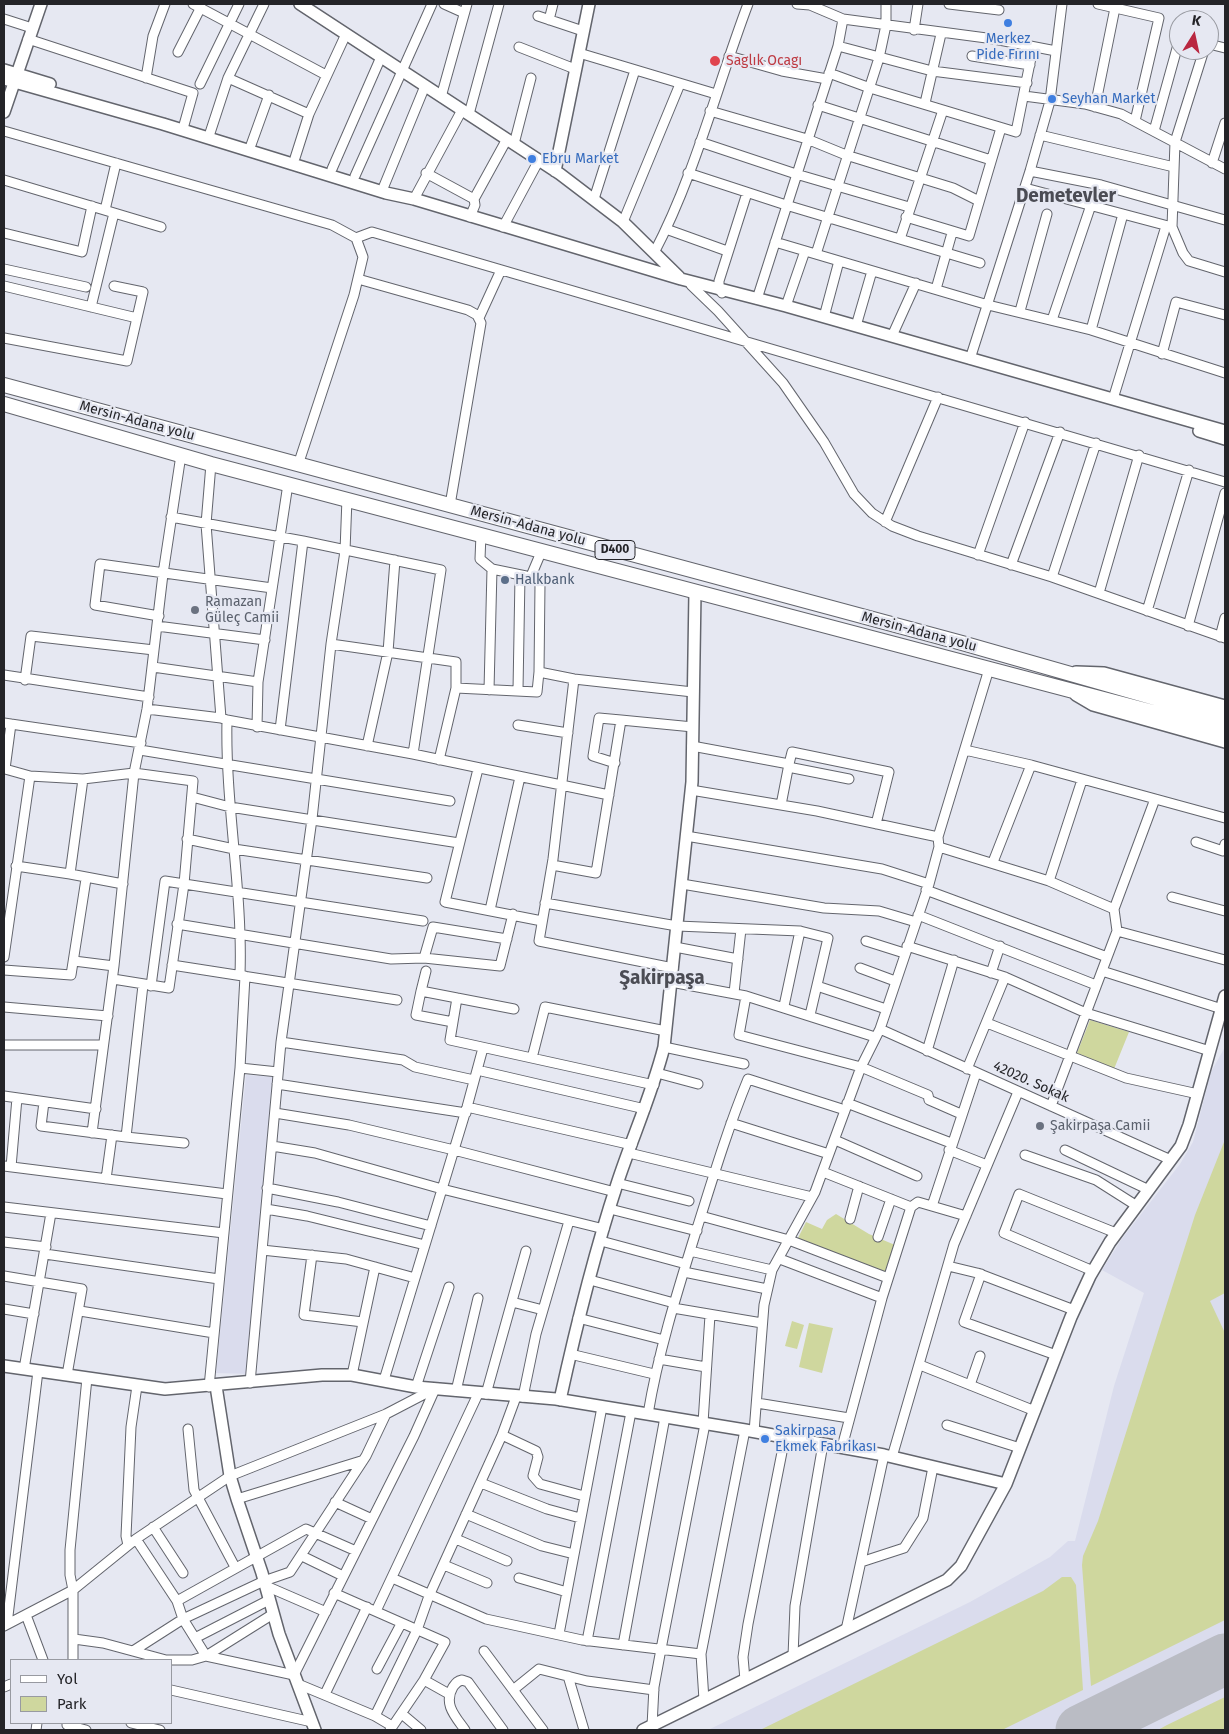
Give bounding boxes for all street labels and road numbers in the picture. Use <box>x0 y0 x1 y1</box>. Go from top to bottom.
street label: Mersin-Adana yolu <box>77 398 197 444</box>
street label: Mersin-Adana yolu <box>468 503 588 549</box>
road number: D400 <box>595 540 635 560</box>
street label: Mersin-Adana yolu <box>859 609 979 655</box>
street label: 42020. Sokak <box>991 1058 1071 1106</box>

